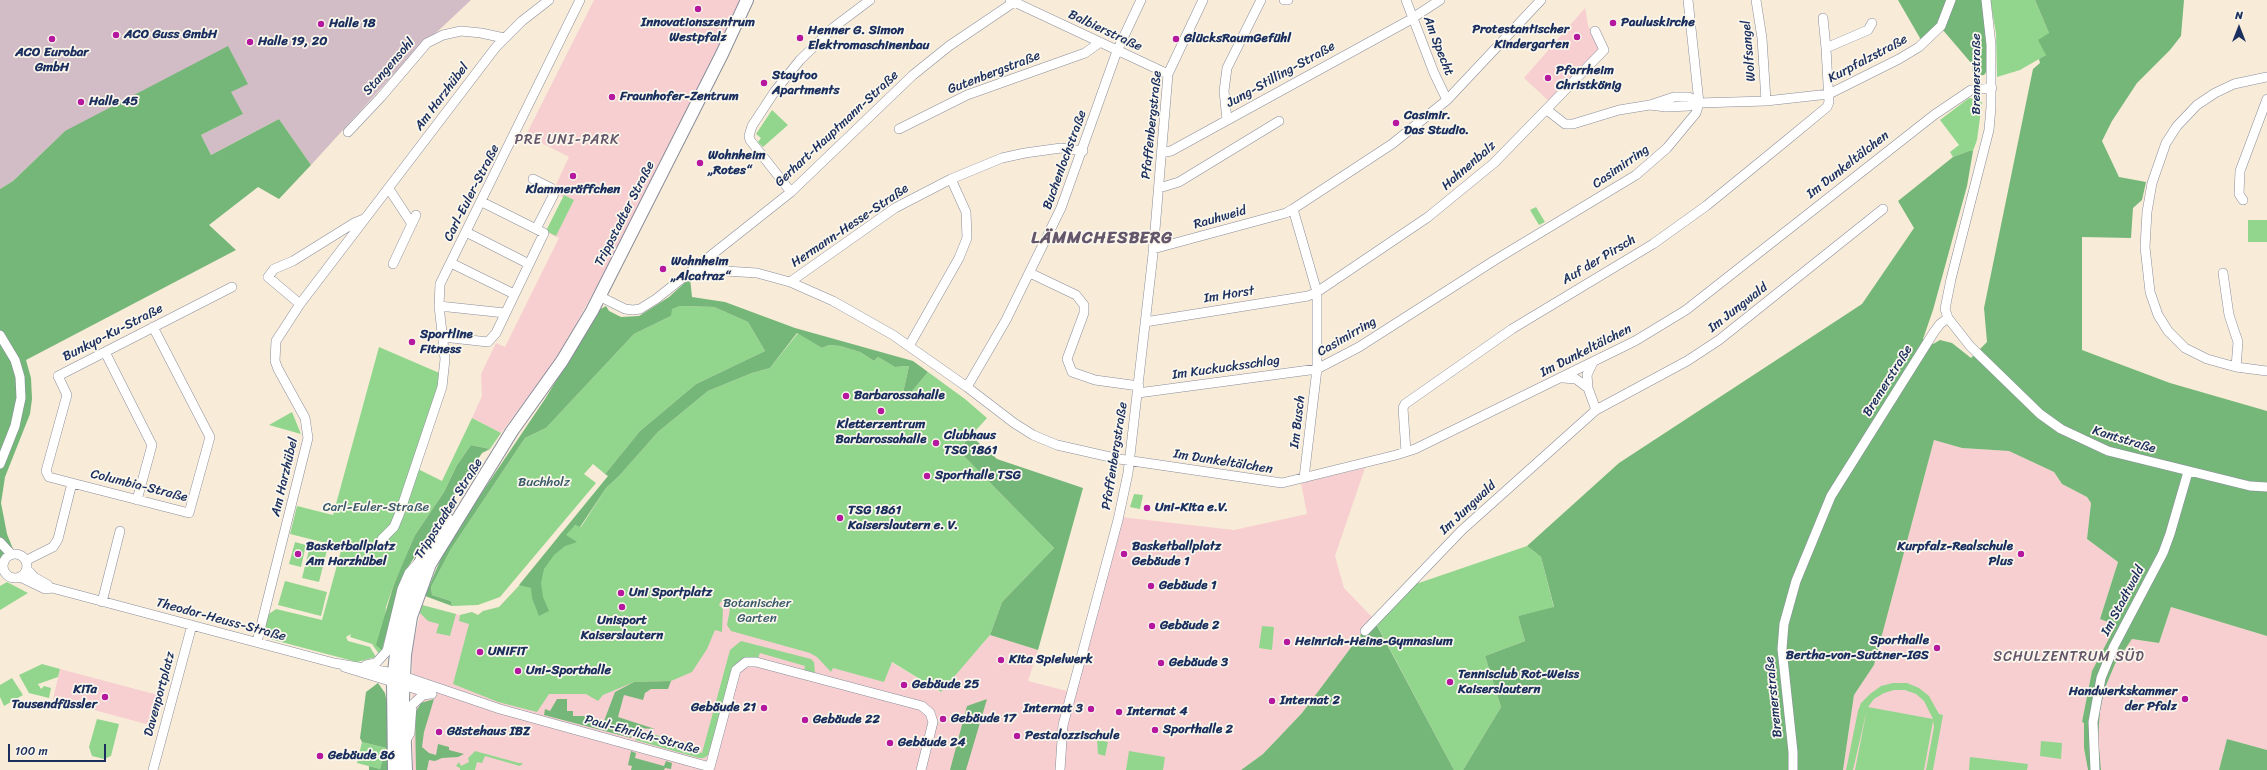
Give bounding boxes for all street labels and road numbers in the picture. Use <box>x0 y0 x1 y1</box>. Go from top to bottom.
street label: Balbierstraße <box>1066 7 1144 55</box>
street label: Am Specht <box>1420 14 1456 78</box>
street label: Wolfsangel <box>1739 20 1759 82</box>
street label: Kurpfalzstraße <box>1826 32 1910 86</box>
street label: Bremerstraße <box>1969 33 1985 115</box>
street label: Stangensohl <box>360 35 418 99</box>
street label: Jung-Stilling-Straße <box>1224 39 1338 111</box>
street label: Gutenbergstraße <box>945 48 1043 98</box>
street label: Am Harzhübel <box>412 60 472 134</box>
street label: Gerhart-Hauptmann-Straße <box>772 68 902 190</box>
street label: Pfaffenbergstraße <box>1139 70 1165 180</box>
street label: Buchenlochstraße <box>1040 108 1090 212</box>
street label: Im Dunkeltälchen <box>1804 128 1892 202</box>
street label: Hahnenbalz <box>1439 138 1499 194</box>
street label: Carl-Euler-Straße <box>441 142 503 244</box>
street label: Casimirring <box>1590 142 1652 192</box>
street label: Trippstadter Straße <box>592 159 658 269</box>
street label: Hermann-Hesse-Straße <box>788 181 912 271</box>
street label: Rauhweid <box>1192 203 1248 233</box>
street label: Auf der Pirsch <box>1559 232 1639 288</box>
street label: Im Jungwald <box>1705 280 1771 336</box>
street label: Im Horst <box>1203 283 1255 307</box>
street label: Bunkyo-Ku-Straße <box>60 301 166 365</box>
street label: Casimirring <box>1315 314 1379 360</box>
street label: Im Dunkeltälchen <box>1538 321 1634 381</box>
street label: Bremerstraße <box>1860 342 1916 420</box>
street label: Im Kuckucksschlag <box>1171 353 1281 383</box>
street label: Im Busch <box>1287 395 1309 449</box>
street label: Pfaffenbergstraße <box>1099 401 1131 511</box>
street label: Kantstraße <box>2091 423 2157 457</box>
street label: Am Harzhübel <box>268 436 302 518</box>
street label: Im Dunkeltälchen <box>1172 446 1274 478</box>
street label: Trippstadter Straße <box>412 456 486 562</box>
street label: Columbia-Straße <box>89 466 189 506</box>
street label: Im Jungwald <box>1437 478 1499 538</box>
street label: Im Stadtwald <box>2098 563 2148 639</box>
street label: Theodor-Heuss-Straße <box>154 595 288 645</box>
street label: Davenportplatz <box>141 650 179 738</box>
street label: Bremerstraße <box>1762 656 1786 738</box>
street label: Paul-Ehrlich-Straße <box>583 712 701 758</box>

